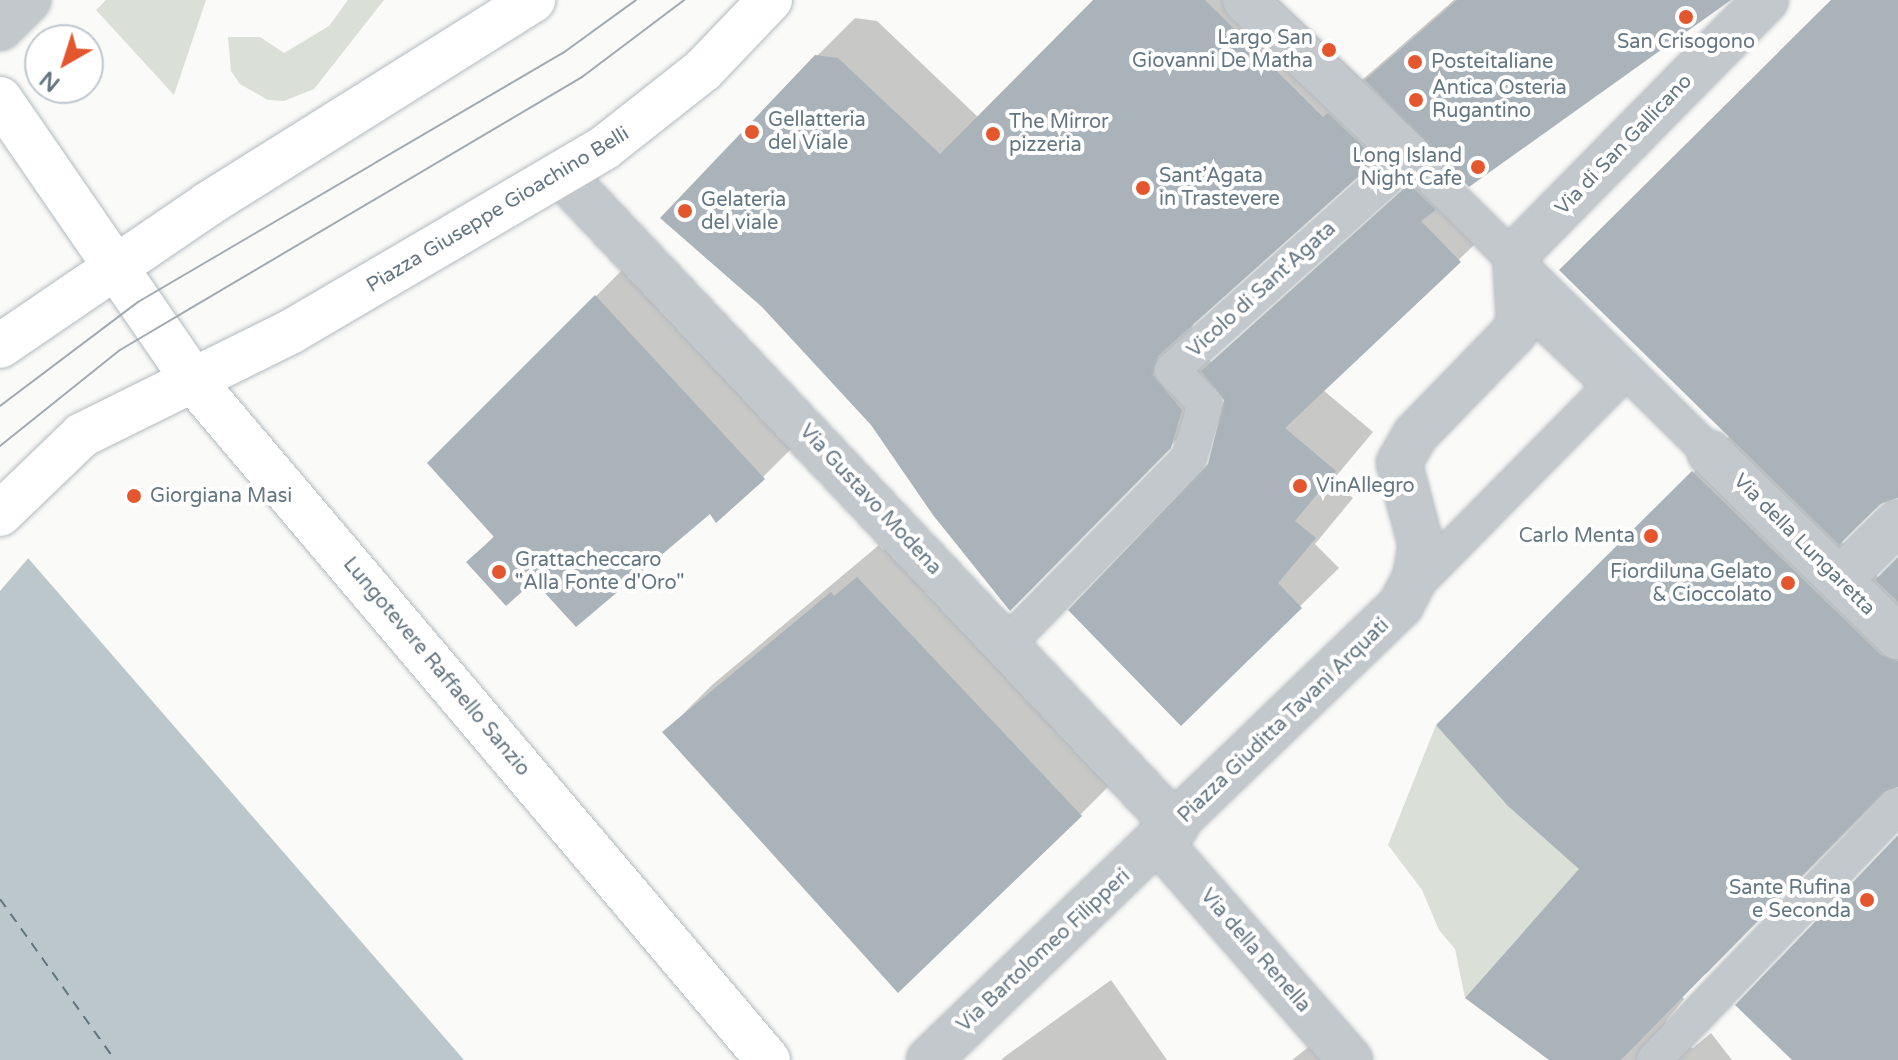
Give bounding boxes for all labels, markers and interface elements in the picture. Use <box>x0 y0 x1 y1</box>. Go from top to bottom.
marker: San Crisogono <box>1677 8 1695 26</box>
north arrow <box>24 24 104 104</box>
place label: Largo San Giovanni De Matha <box>1132 26 1313 73</box>
place label: San Crisogono <box>1617 30 1755 54</box>
marker: Largo San Giovanni De Matha <box>1320 41 1338 59</box>
place label: Posteitaliane <box>1431 50 1553 74</box>
marker: Posteitaliane <box>1406 53 1424 71</box>
text: N <box>35 65 65 97</box>
street label: Via di San Gallicano <box>1551 70 1697 220</box>
place label: Antica Osteria Rugantino <box>1432 76 1567 123</box>
marker: Antica Osteria Rugantino <box>1407 91 1425 109</box>
place label: Gellatteria del Viale <box>768 108 866 155</box>
place label: The Mirror pizzeria <box>1009 110 1109 157</box>
street label: Piazza Giuseppe Gioachino Belli <box>362 122 634 298</box>
marker: Gellatteria del Viale <box>743 123 761 141</box>
marker: The Mirror pizzeria <box>984 125 1002 143</box>
place label: Long Island Night Cafe <box>1352 144 1462 191</box>
marker: Long Island Night Cafe <box>1469 158 1487 176</box>
place label: Sant’Agata in Trastevere <box>1159 164 1280 211</box>
marker: Sant’Agata in Trastevere <box>1134 179 1152 197</box>
place label: Gelateria del viale <box>701 188 786 235</box>
marker: Gelateria del viale <box>676 202 694 220</box>
street label: Vicolo di Sant'Agata <box>1183 217 1341 363</box>
street label: Via Gustavo Modena <box>794 420 946 580</box>
street label: Via della Lungaretta <box>1728 469 1880 621</box>
place label: VinAllegro <box>1316 474 1415 498</box>
marker: VinAllegro <box>1291 477 1309 495</box>
place label: Giorgiana Masi <box>150 484 292 508</box>
marker: Giorgiana Masi <box>125 487 143 505</box>
place label: Carlo Menta <box>1519 524 1635 548</box>
marker: Carlo Menta <box>1642 527 1660 545</box>
place label: Grattacheccaro "Alla Fonte d'Oro" <box>515 548 684 595</box>
street label: Lungotevere Raffaello Sanzio <box>337 553 535 781</box>
place label: Fiordiluna Gelato & Cioccolato <box>1610 560 1772 607</box>
marker: Grattacheccaro "Alla Fonte d'Oro" <box>490 563 508 581</box>
marker: Fiordiluna Gelato & Cioccolato <box>1779 574 1797 592</box>
street label: Piazza Giuditta Tavani Arquati <box>1174 614 1394 828</box>
street label: Via Bartolomeo Filipperi <box>953 865 1135 1037</box>
place label: Sante Rufina e Seconda <box>1729 876 1851 923</box>
street label: Via della Renella <box>1195 884 1315 1018</box>
marker: Sante Rufina e Seconda <box>1858 891 1876 909</box>

